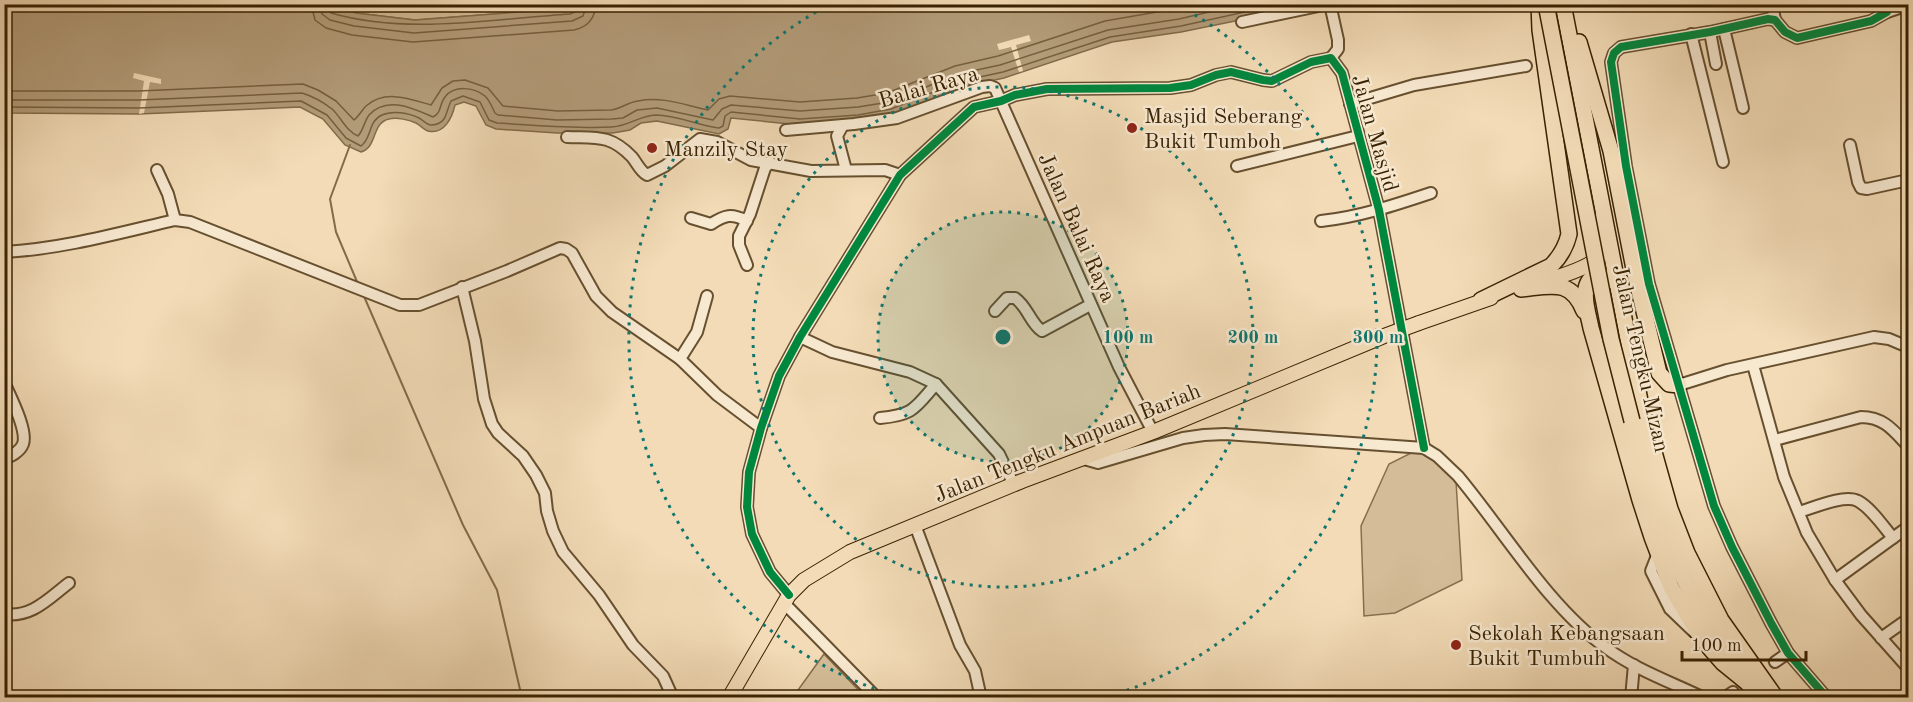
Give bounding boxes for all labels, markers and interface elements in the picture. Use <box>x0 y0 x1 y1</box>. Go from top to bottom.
street label: Balai Raya <box>876 63 981 113</box>
street label: Jalan Masjid <box>1347 72 1401 195</box>
place label: Masjid Seberang Bukit Tumboh <box>1144 106 1302 153</box>
marker: Masjid Seberang Bukit Tumboh <box>1125 121 1139 135</box>
place label: Manzily Stay <box>664 139 788 161</box>
marker: Manzily Stay <box>645 141 659 155</box>
street label: Jalan Balai Raya <box>1033 150 1119 306</box>
street label: Jalan Tengku Mizan <box>1608 263 1672 455</box>
centre of rings <box>993 327 1013 347</box>
text: 100 m <box>1103 329 1153 347</box>
text: 200 m <box>1228 329 1278 347</box>
text: 300 m <box>1353 329 1403 347</box>
street label: Jalan Tengku Ampuan Bariah <box>931 380 1204 507</box>
place label: Sekolah Kebangsaan Bukit Tumbuh <box>1468 623 1665 670</box>
scale bar <box>1682 624 1806 662</box>
text: 100 m <box>1691 637 1742 655</box>
marker: Sekolah Kebangsaan Bukit Tumbuh <box>1449 638 1463 652</box>

